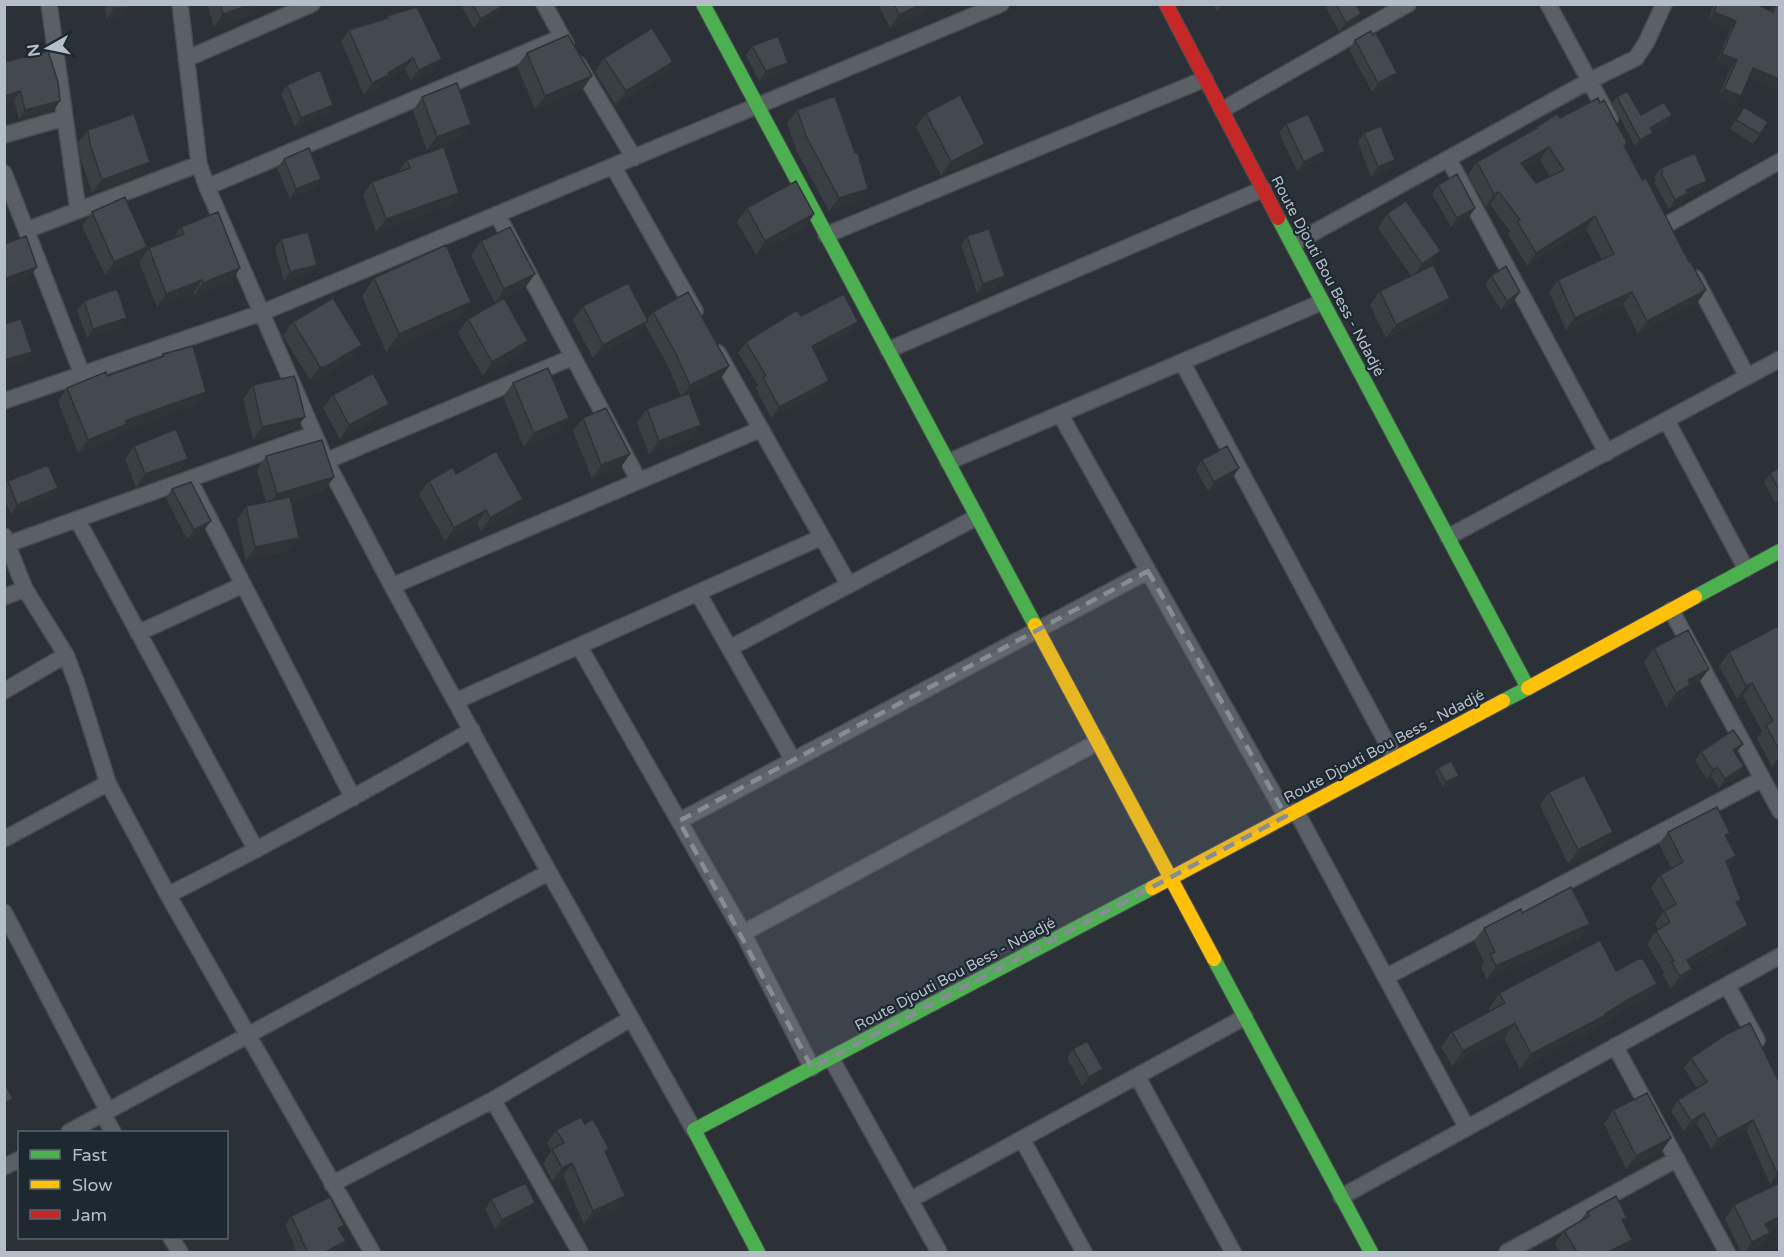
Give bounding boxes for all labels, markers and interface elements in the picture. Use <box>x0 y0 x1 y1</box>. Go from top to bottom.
north arrow <box>18 18 78 78</box>
text: N <box>23 42 45 58</box>
street label: Route Djouti Bou Bess - Ndadjé <box>1267 173 1389 379</box>
street label: Route Djouti Bou Bess - Ndadjé <box>1281 685 1487 807</box>
street label: Route Djouti Bou Bess - Ndadjé <box>852 913 1058 1035</box>
legend <box>18 1131 228 1239</box>
text: Fast <box>72 1144 107 1166</box>
text: Slow <box>72 1174 113 1196</box>
text: Jam <box>72 1204 107 1226</box>

